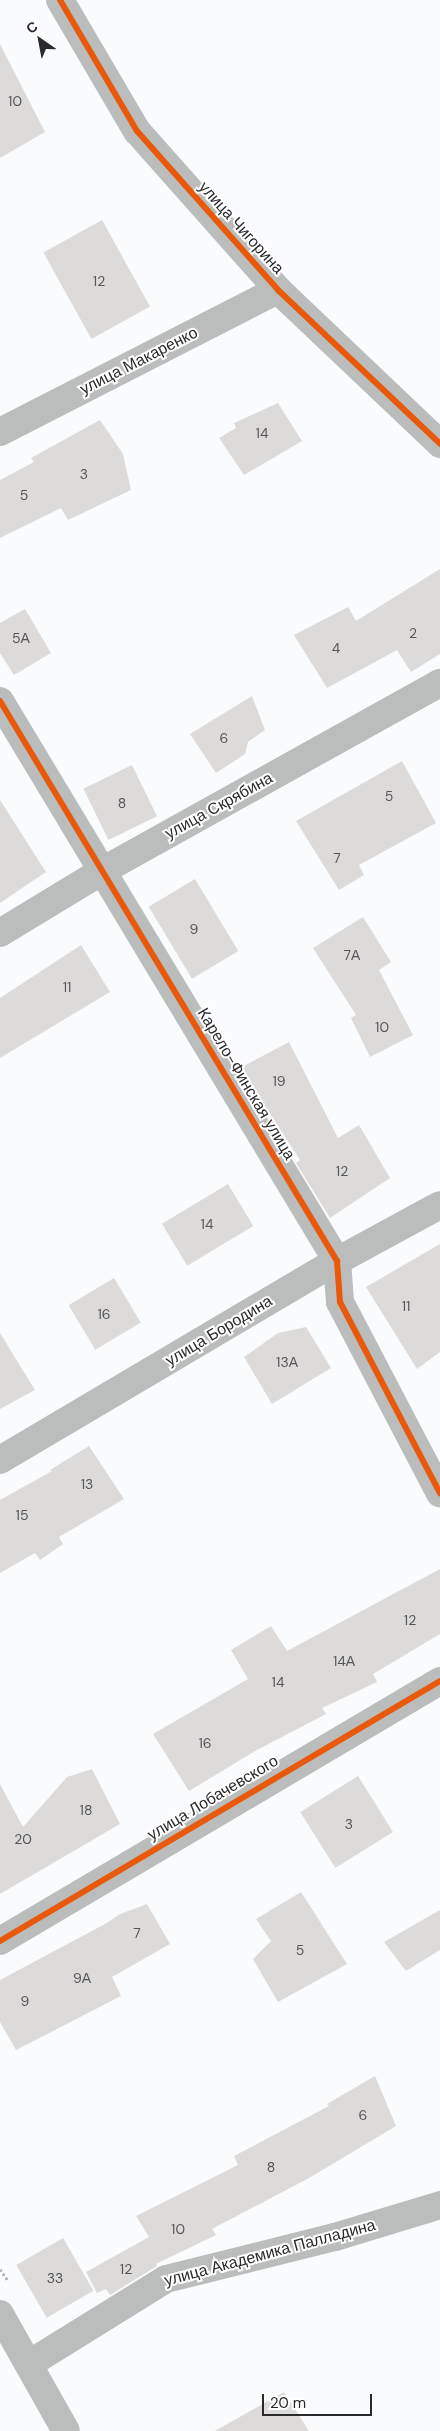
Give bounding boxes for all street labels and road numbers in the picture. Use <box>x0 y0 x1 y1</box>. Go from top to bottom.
street label: улица Чигорина <box>194 178 288 278</box>
street label: улица Макаренко <box>77 323 201 399</box>
street label: улица Скрябина <box>162 769 276 843</box>
street label: Карело-Финская улица <box>193 1005 299 1163</box>
street label: улица Бородина <box>162 1292 276 1370</box>
street label: улица Лобачевского <box>144 1751 282 1845</box>
street label: улица Академика Палладина <box>162 2216 378 2290</box>

